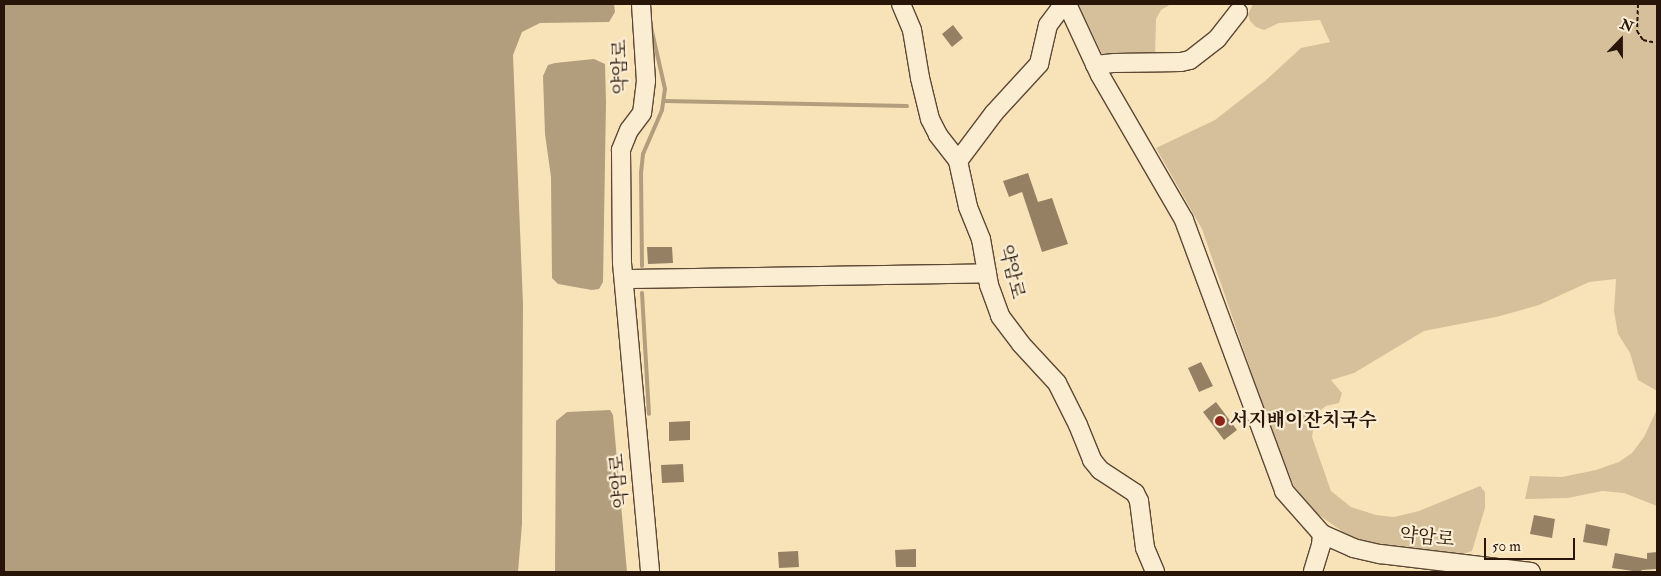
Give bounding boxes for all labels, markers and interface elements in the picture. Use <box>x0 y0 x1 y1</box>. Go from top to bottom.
north arrow <box>1596 15 1646 65</box>
text: N <box>1618 15 1636 36</box>
street label: 약암로 <box>609 39 633 95</box>
street label: 약암로 <box>993 243 1029 301</box>
place label: 서지배이잔치국수 <box>1230 410 1377 432</box>
marker: 서지배이잔치국수 <box>1214 415 1226 427</box>
street label: 약암로 <box>606 453 634 509</box>
street label: 약암로 <box>1398 524 1456 552</box>
scale bar <box>1486 528 1577 560</box>
text: 50 m <box>1492 537 1521 556</box>

